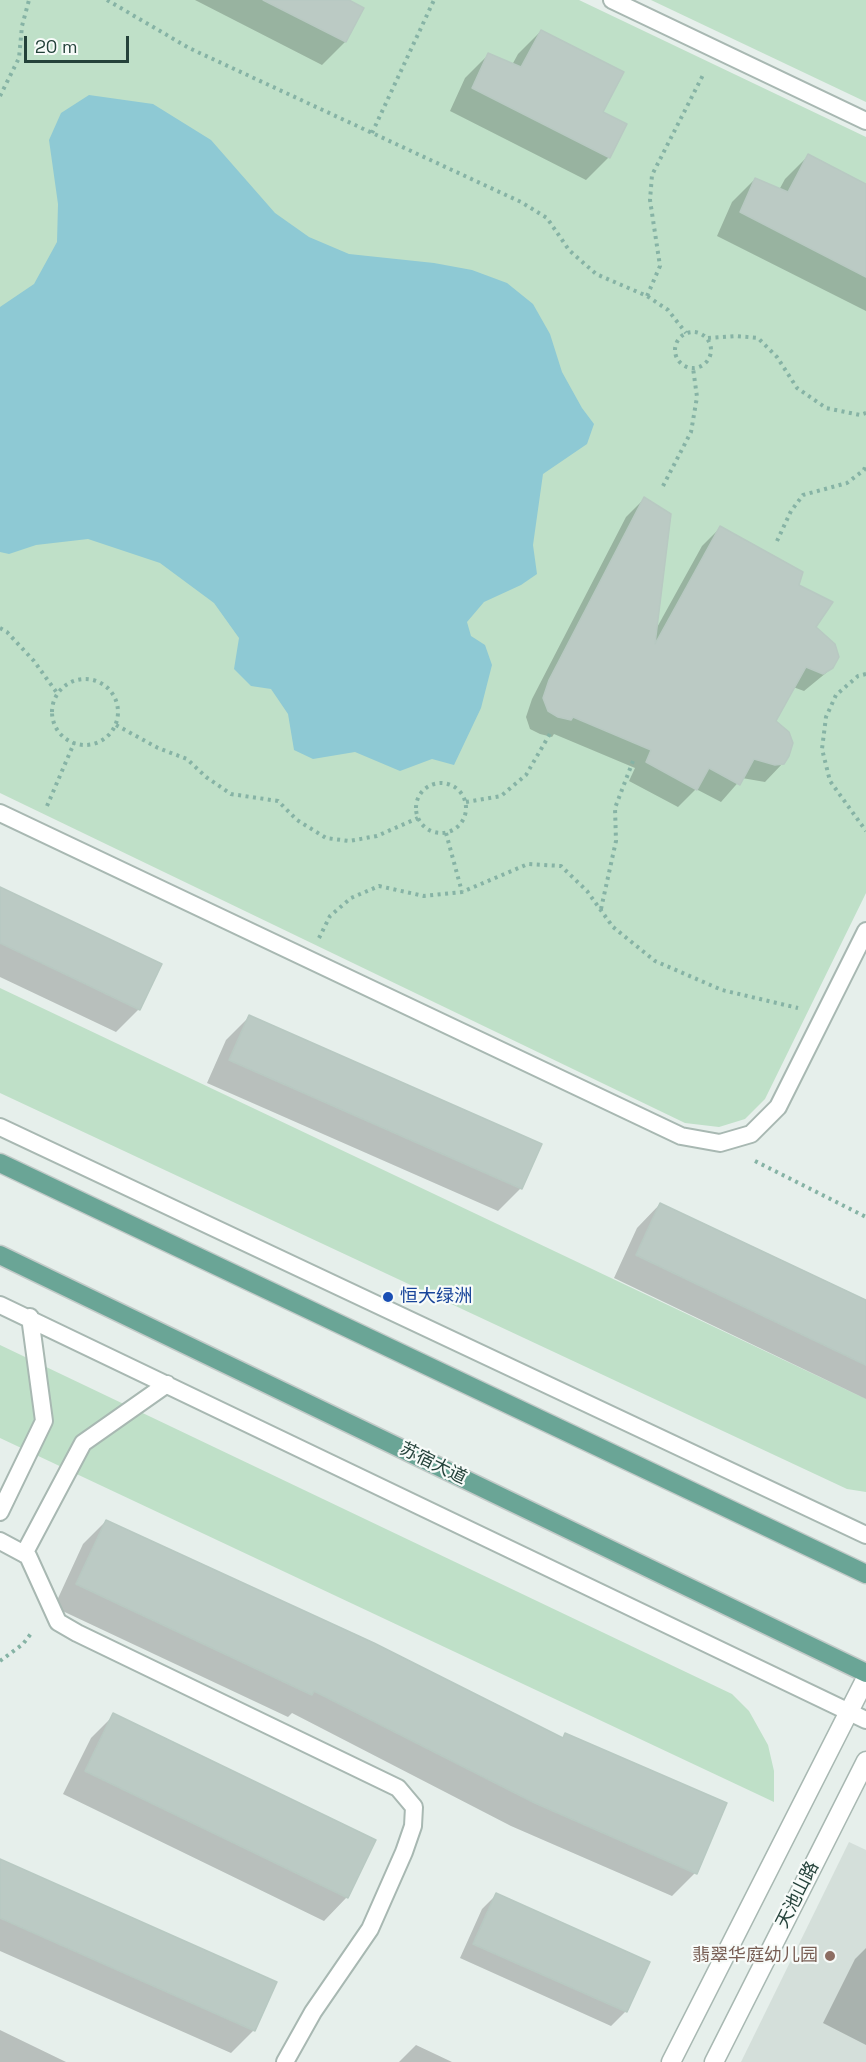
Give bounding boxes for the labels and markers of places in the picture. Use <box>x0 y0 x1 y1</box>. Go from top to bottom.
place label: 恒大绿洲 <box>400 1286 472 1308</box>
marker: 恒大绿洲 <box>381 1290 395 1304</box>
place label: 翡翠华庭幼儿园 <box>692 1945 818 1967</box>
marker: 翡翠华庭幼儿园 <box>823 1949 837 1963</box>

